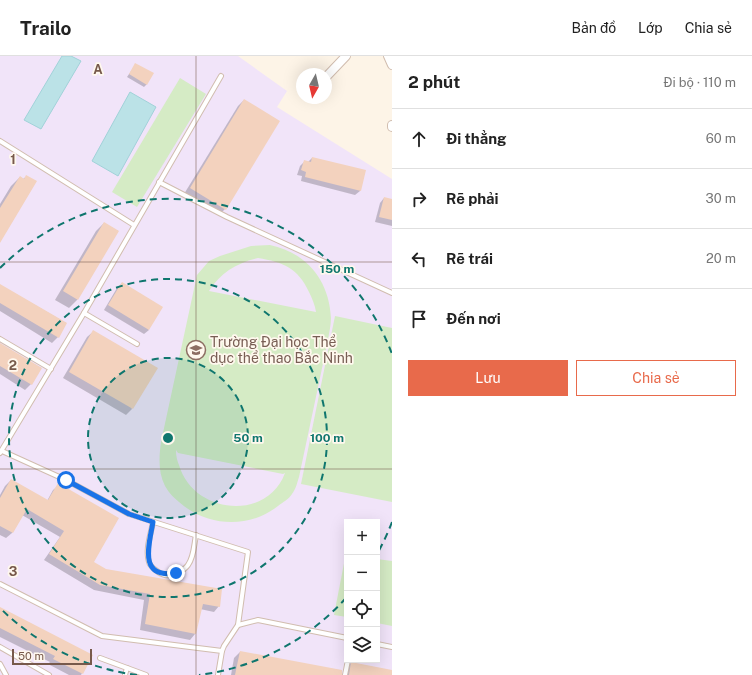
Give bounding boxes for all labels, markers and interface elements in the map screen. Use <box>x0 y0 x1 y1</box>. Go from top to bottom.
text: Trailo <box>20 17 72 39</box>
text: Bản đồ <box>572 20 616 36</box>
text: Lớp <box>638 20 663 36</box>
text: Chia sẻ <box>685 20 732 36</box>
text: A <box>93 62 103 77</box>
north arrow <box>296 68 332 104</box>
text: 2 phút <box>408 72 460 92</box>
text: Đi bộ · 110 m <box>663 75 736 90</box>
icon: ahead <box>408 128 430 150</box>
text: Đi thẳng <box>446 130 507 147</box>
text: 60 m <box>706 131 736 146</box>
text: 1 <box>10 152 16 167</box>
icon: right <box>408 188 430 210</box>
text: Rẽ phải <box>446 190 499 207</box>
text: 30 m <box>706 191 736 206</box>
icon: left <box>408 248 430 270</box>
text: Rẽ trái <box>446 250 493 267</box>
text: 20 m <box>706 251 736 266</box>
text: 150 m <box>320 262 354 276</box>
icon: arrive <box>408 308 430 330</box>
text: Đến nơi <box>446 310 501 327</box>
place label: Trường Đại học Thể dục thể thao Bắc Ninh <box>210 334 353 366</box>
school or university icon: Trường Đại học Thể dục thể thao Bắc Ninh <box>185 339 207 361</box>
text: 2 <box>9 358 17 373</box>
button: Lưu <box>408 360 568 396</box>
button: Chia sẻ <box>576 360 736 396</box>
centre of rings <box>161 431 175 445</box>
text: 50 m <box>233 431 263 445</box>
text: 100 m <box>310 431 344 445</box>
route start <box>57 471 75 489</box>
map controls <box>344 519 380 663</box>
button: + <box>344 519 380 555</box>
button: − <box>344 555 380 591</box>
text: 3 <box>9 564 18 579</box>
route end <box>167 564 185 582</box>
button: locate <box>344 591 380 627</box>
button: layers <box>344 627 380 663</box>
scale bar <box>12 647 92 666</box>
text: 50 m <box>18 650 44 662</box>

